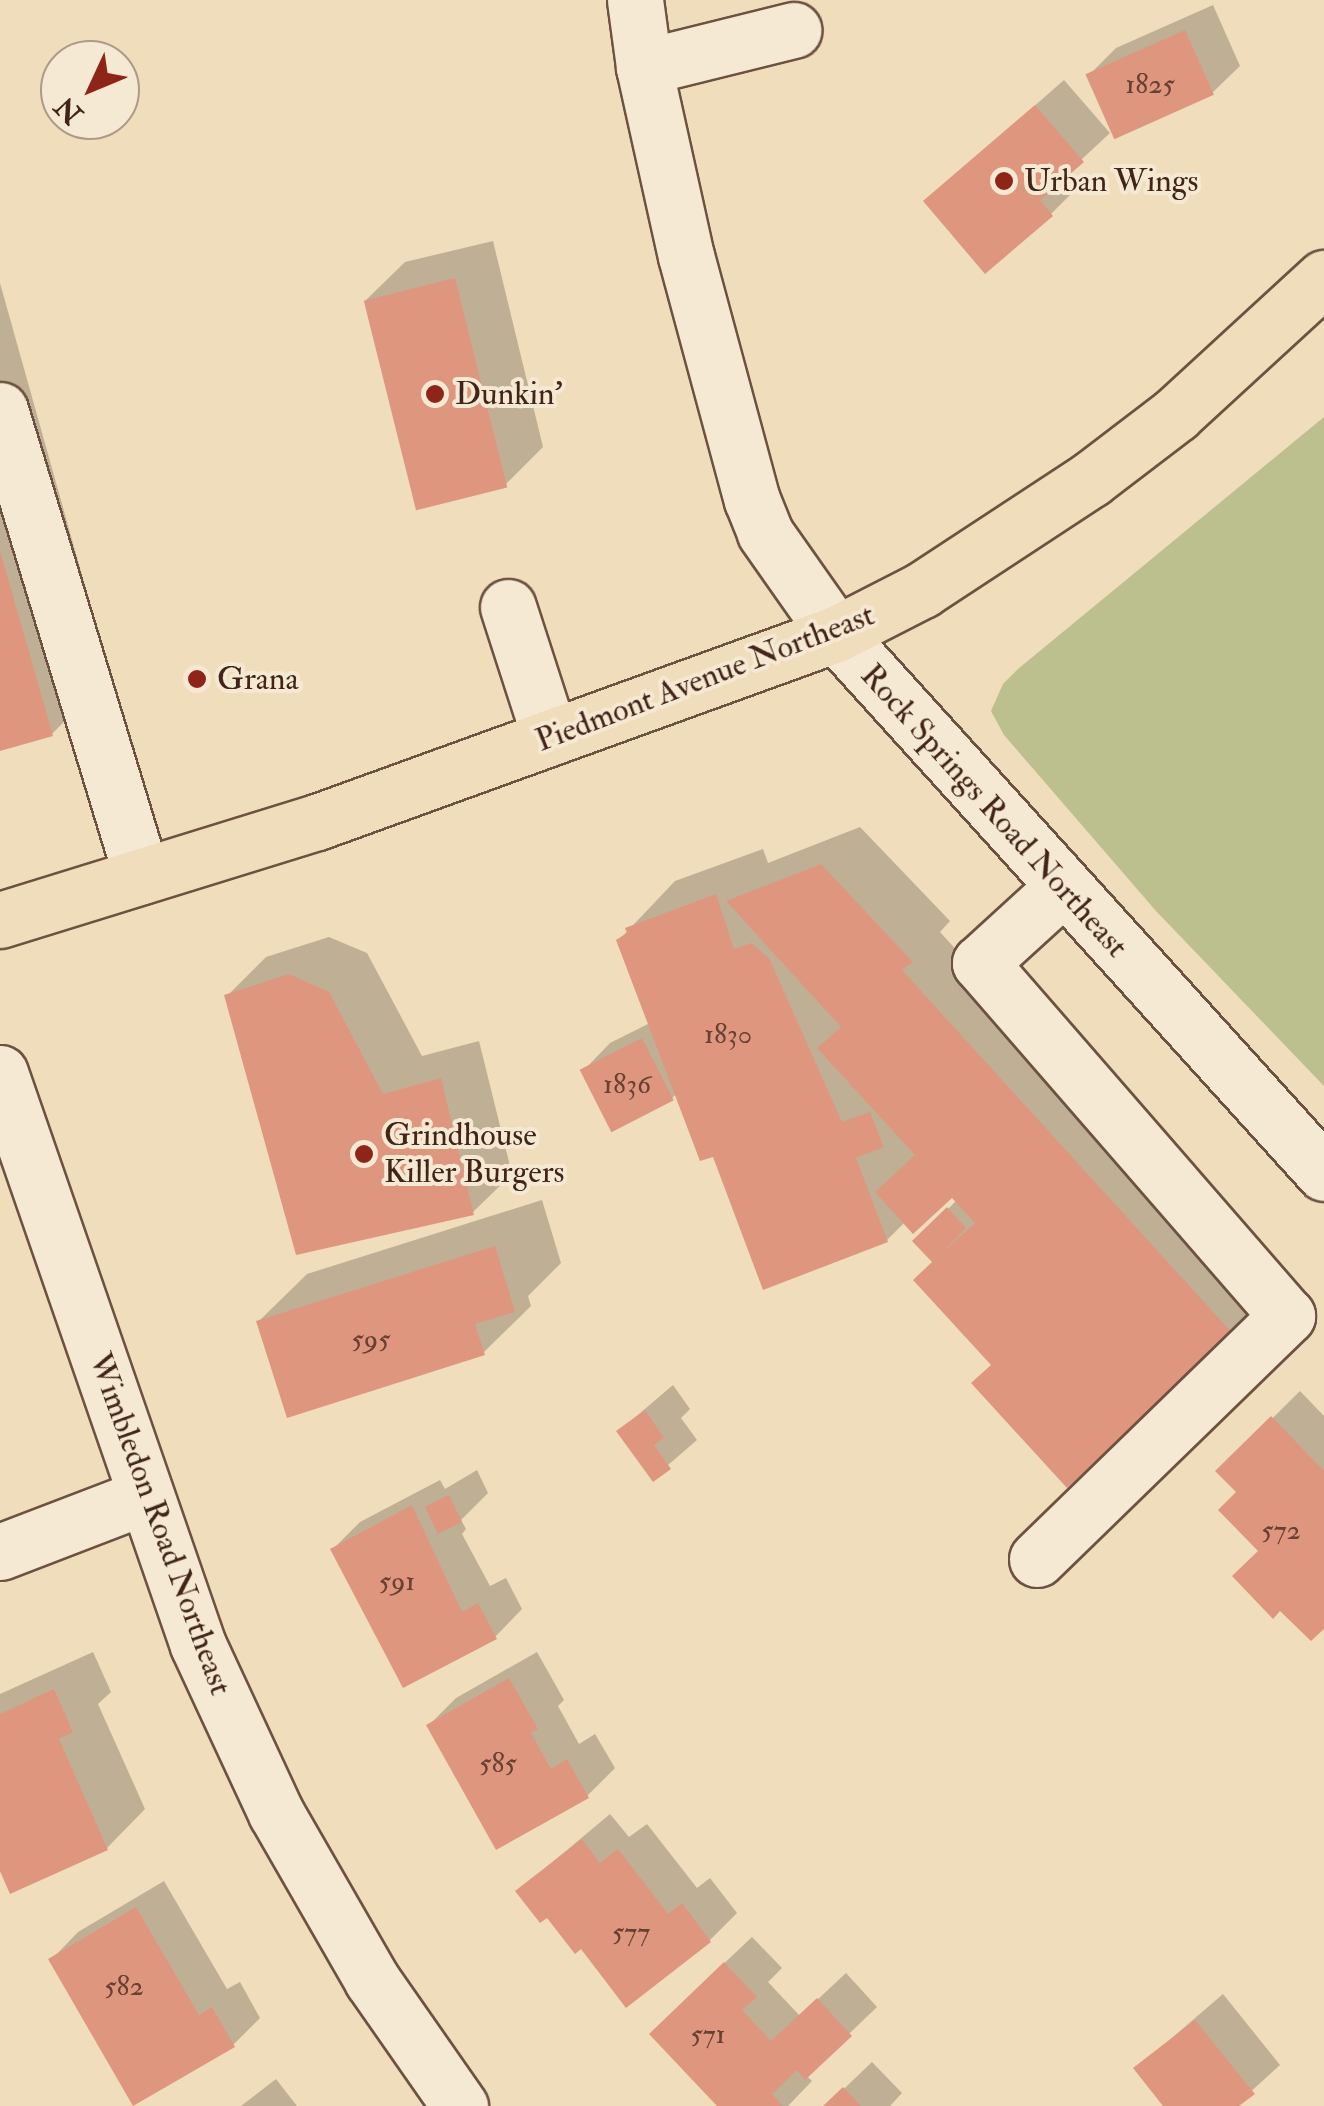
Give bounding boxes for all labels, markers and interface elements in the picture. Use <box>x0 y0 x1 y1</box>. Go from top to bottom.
north arrow <box>40 40 140 140</box>
house number: 1825 <box>1125 68 1175 102</box>
text: N <box>48 89 91 131</box>
place label: Urban Wings <box>1024 162 1198 200</box>
marker: Urban Wings <box>993 170 1015 192</box>
place label: Dunkin' <box>455 375 563 413</box>
marker: Dunkin' <box>424 383 446 405</box>
street label: Piedmont Avenue Northeast <box>530 596 880 760</box>
street label: Rock Springs Road Northeast <box>852 657 1136 965</box>
place label: Grana <box>217 660 299 698</box>
marker: Grana <box>186 668 208 690</box>
house number: 1830 <box>704 1018 752 1052</box>
house number: 1836 <box>603 1068 651 1102</box>
place label: Grindhouse Killer Burgers <box>384 1117 565 1192</box>
marker: Grindhouse Killer Burgers <box>353 1143 375 1165</box>
house number: 595 <box>352 1323 390 1357</box>
street label: Wimbledon Road Northeast <box>80 1348 240 1700</box>
house number: 572 <box>1261 1514 1301 1548</box>
house number: 591 <box>379 1565 415 1599</box>
house number: 585 <box>479 1747 517 1781</box>
house number: 577 <box>612 1916 650 1950</box>
house number: 582 <box>104 1970 144 2004</box>
house number: 571 <box>690 2018 726 2052</box>

